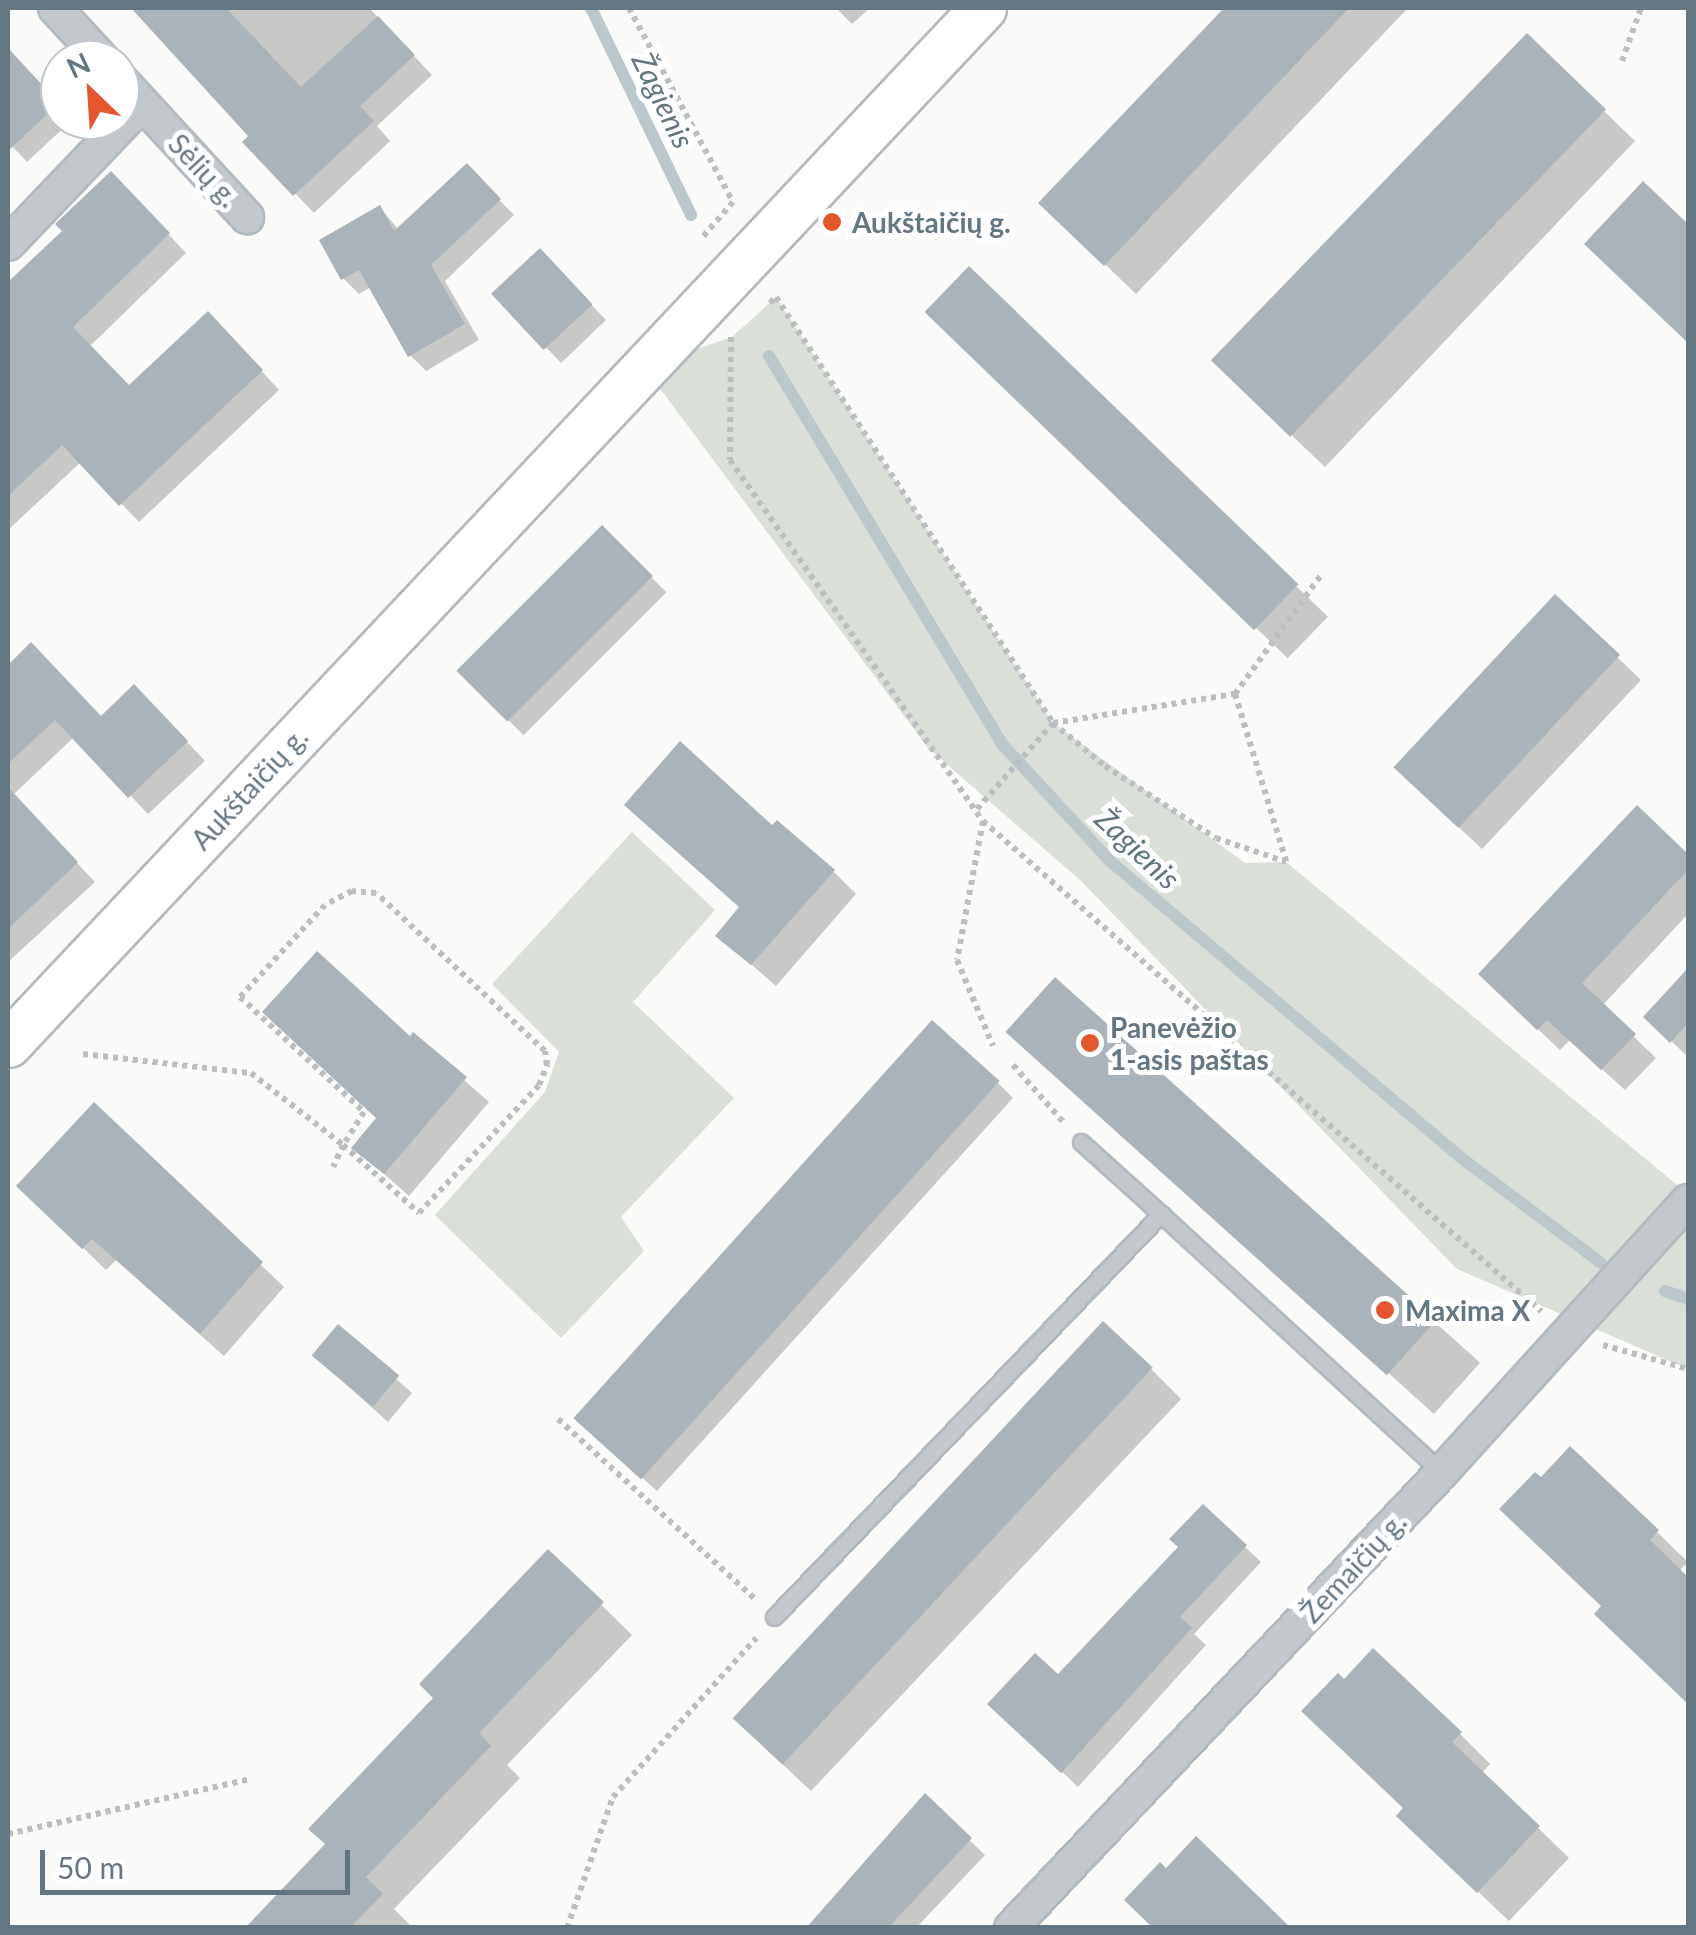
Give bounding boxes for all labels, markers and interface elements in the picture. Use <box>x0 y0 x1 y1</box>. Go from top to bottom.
north arrow <box>40 40 140 140</box>
text: N <box>61 45 95 85</box>
water label: Žagienis <box>625 46 703 154</box>
street label: Sėlių g. <box>162 127 246 213</box>
place label: Aukštaičių g. <box>852 205 1011 239</box>
marker: Aukštaičių g. <box>821 211 843 233</box>
street label: Aukštaičių g. <box>184 720 314 856</box>
water label: Žagienis <box>1088 800 1188 896</box>
place label: Panevėžio 1-asis paštas <box>1110 1010 1269 1076</box>
marker: Panevėžio 1-asis paštas <box>1079 1032 1101 1054</box>
place label: Maxima X <box>1405 1293 1530 1327</box>
marker: Maxima X <box>1374 1299 1396 1321</box>
street label: Žemaičių g. <box>1293 1505 1413 1629</box>
scale bar <box>45 1830 355 1892</box>
text: 50 m <box>57 1849 124 1885</box>

